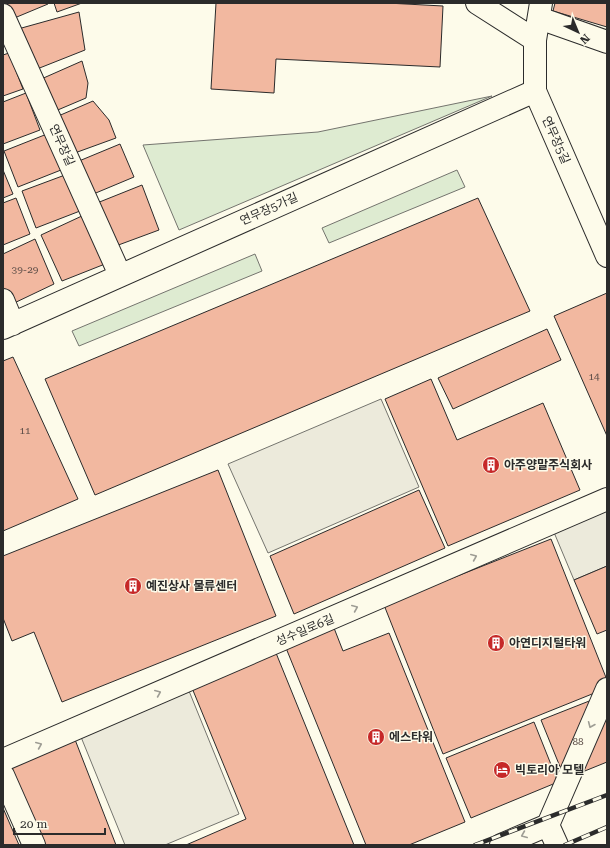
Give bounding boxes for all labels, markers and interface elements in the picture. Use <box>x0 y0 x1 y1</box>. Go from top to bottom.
north arrow <box>558 12 598 52</box>
text: N <box>577 31 592 47</box>
street label: 연무장5길 <box>539 114 573 166</box>
street label: 연무장길 <box>47 122 77 168</box>
street label: 연무장5가길 <box>238 190 300 228</box>
house number: 39-29 <box>12 264 39 275</box>
house number: 14 <box>588 371 600 382</box>
house number: 11 <box>19 425 31 436</box>
building icon: 아주양말주식회사 <box>481 455 501 475</box>
place label: 아주양말주식회사 <box>504 458 592 472</box>
one-way arrow <box>469 554 477 562</box>
building icon: 예진상사 물류센터 <box>123 576 143 596</box>
place label: 예진상사 물류센터 <box>146 579 237 593</box>
one-way arrow <box>351 605 358 613</box>
street label: 성수일로6길 <box>274 611 336 649</box>
building icon: 아연디지털타워 <box>486 633 506 653</box>
place label: 아연디지털타워 <box>509 636 586 650</box>
one-way arrow <box>155 690 162 698</box>
one-way arrow <box>588 721 596 728</box>
building icon: 에스타워 <box>366 727 386 747</box>
place label: 에스타워 <box>389 730 433 744</box>
house number: 88 <box>572 736 584 747</box>
one-way arrow <box>34 742 42 750</box>
hotel icon: 빅토리아 모텔 <box>492 760 512 780</box>
place label: 빅토리아 모텔 <box>515 763 584 777</box>
scale bar <box>14 810 105 836</box>
text: 20 m <box>20 817 47 831</box>
one-way arrow <box>521 830 529 838</box>

